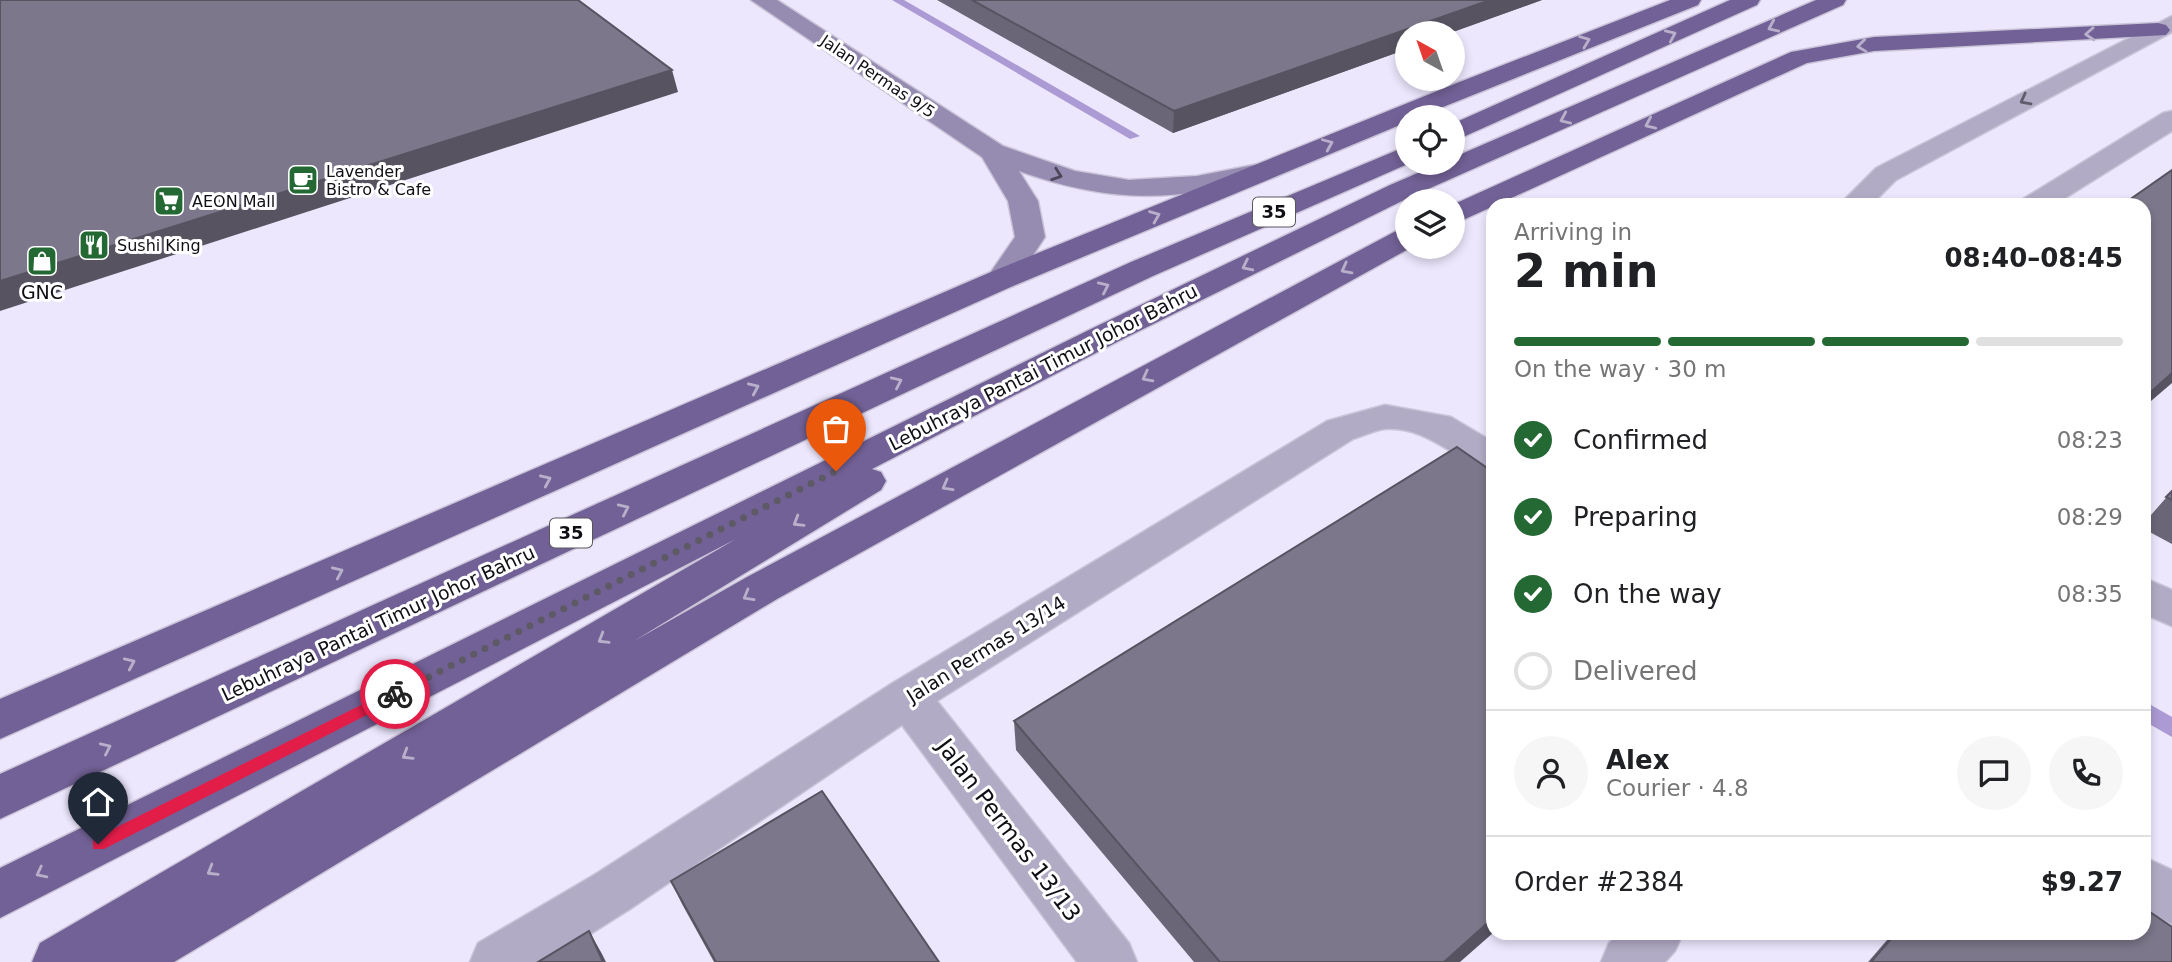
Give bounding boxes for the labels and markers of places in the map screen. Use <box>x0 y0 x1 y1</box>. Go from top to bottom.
place label: Lavender Bistro & Cafe <box>326 162 431 199</box>
cafe icon: Lavender Bistro & Cafe <box>286 163 320 197</box>
supermarket icon: AEON Mall <box>152 184 186 218</box>
place label: AEON Mall <box>192 192 275 211</box>
restaurant icon: Sushi King <box>77 228 111 262</box>
place label: Sushi King <box>117 236 201 255</box>
shop icon: GNC <box>25 244 59 278</box>
place label: GNC <box>21 281 63 303</box>
pin <box>806 399 866 471</box>
pin <box>68 772 128 844</box>

